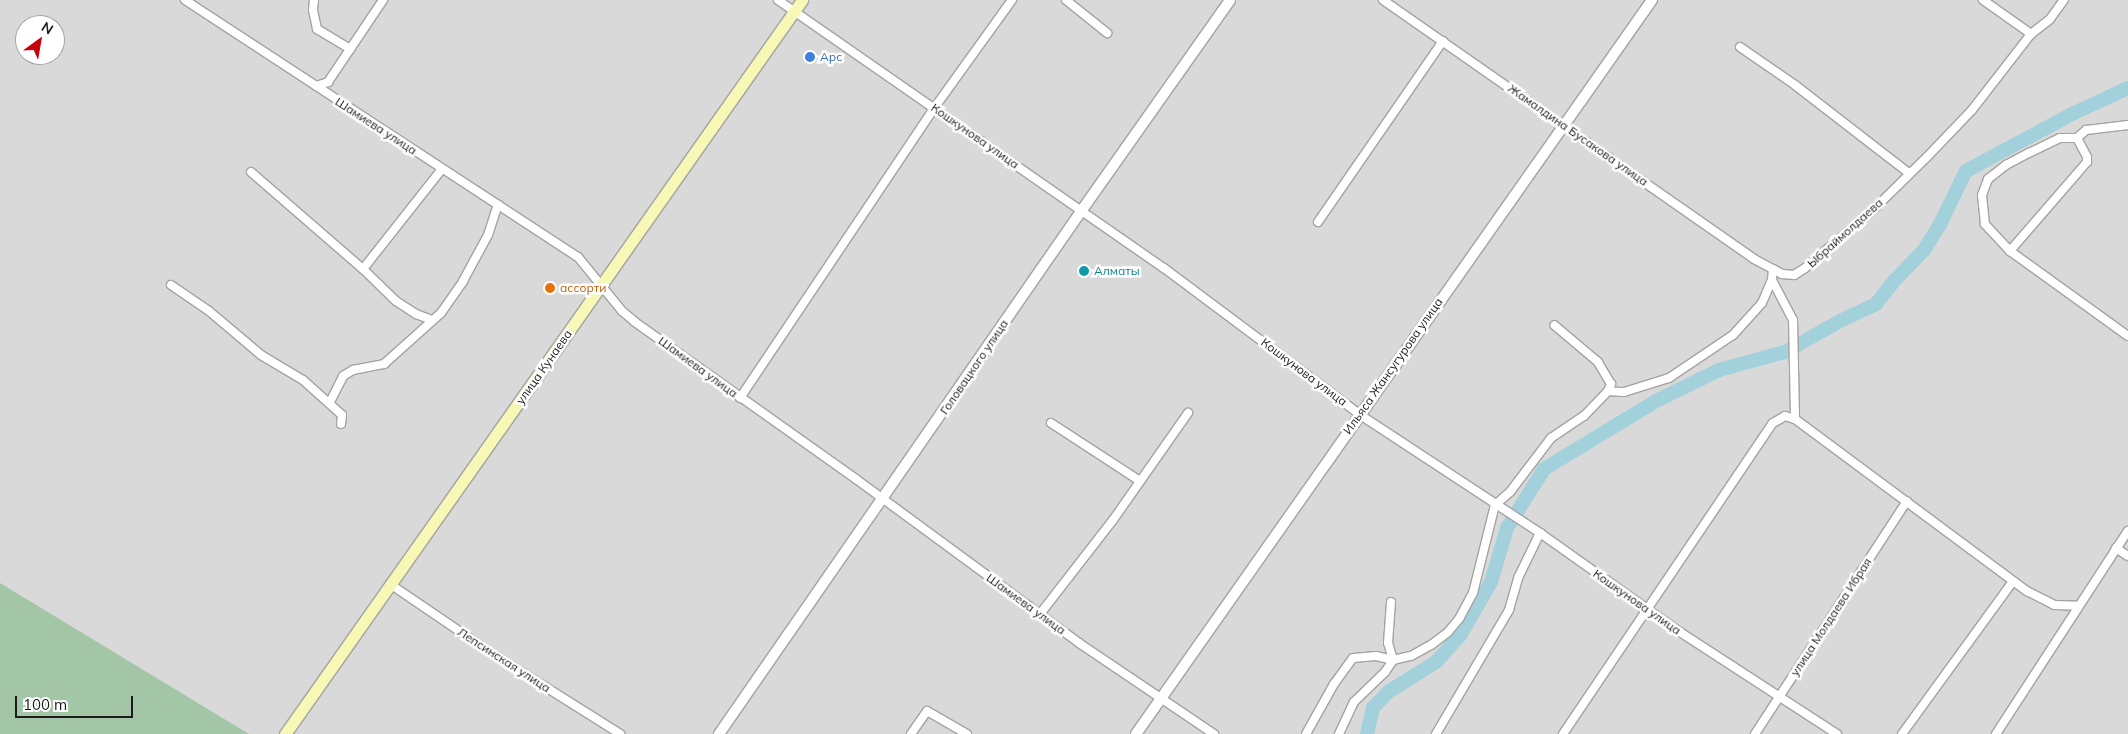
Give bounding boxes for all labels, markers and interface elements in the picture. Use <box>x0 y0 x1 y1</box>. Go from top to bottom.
north arrow <box>15 15 65 65</box>
text: N <box>38 18 57 39</box>
place label: Арс <box>820 50 842 64</box>
marker: Арс <box>804 51 816 63</box>
street label: Жамалдина Бусакова улица <box>1505 81 1651 189</box>
street label: Шамиева улица <box>333 94 419 158</box>
street label: Кошкунова улица <box>928 100 1022 172</box>
street label: Ыбраймолдаева <box>1804 195 1886 271</box>
place label: Алматы <box>1094 264 1140 278</box>
marker: Алматы <box>1078 265 1090 277</box>
place label: ассорти <box>560 281 606 295</box>
marker: ассорти <box>544 282 556 294</box>
street label: Ильяса Жансугурова улица <box>1340 295 1446 437</box>
street label: Головацкого улица <box>937 317 1011 417</box>
street label: улица Кунаева <box>513 327 575 407</box>
street label: Шамиева улица <box>656 333 740 401</box>
street label: Кошкунова улица <box>1258 335 1350 409</box>
street label: улица Молдаева Ибрая <box>1787 555 1875 679</box>
street label: Кошкунова улица <box>1590 566 1684 638</box>
street label: Шамиева улица <box>984 570 1068 638</box>
street label: Лепсинская улица <box>455 625 553 695</box>
scale bar <box>18 686 135 718</box>
text: 100 m <box>23 695 67 714</box>

